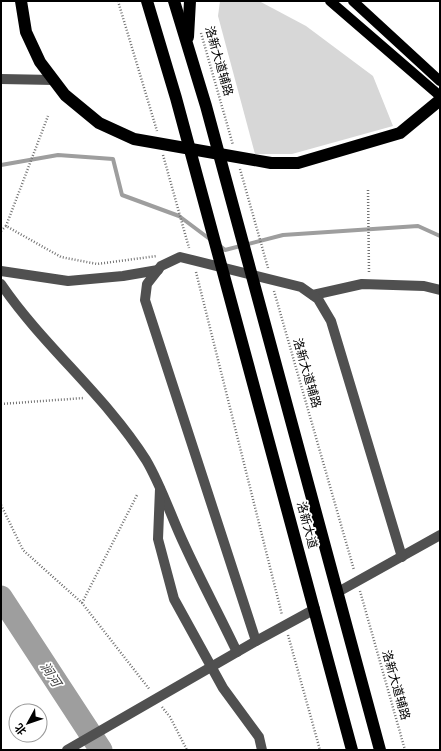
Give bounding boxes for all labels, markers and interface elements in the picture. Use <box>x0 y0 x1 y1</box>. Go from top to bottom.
street label: 洛新大道辅路 <box>201 24 237 98</box>
street label: 洛新大道辅路 <box>289 336 325 410</box>
street label: 洛新大道 <box>293 500 321 550</box>
street label: 洛新大道辅路 <box>378 648 414 722</box>
water label: 涧河 <box>36 659 66 692</box>
north arrow <box>8 703 48 743</box>
text: 北 <box>11 721 29 738</box>

